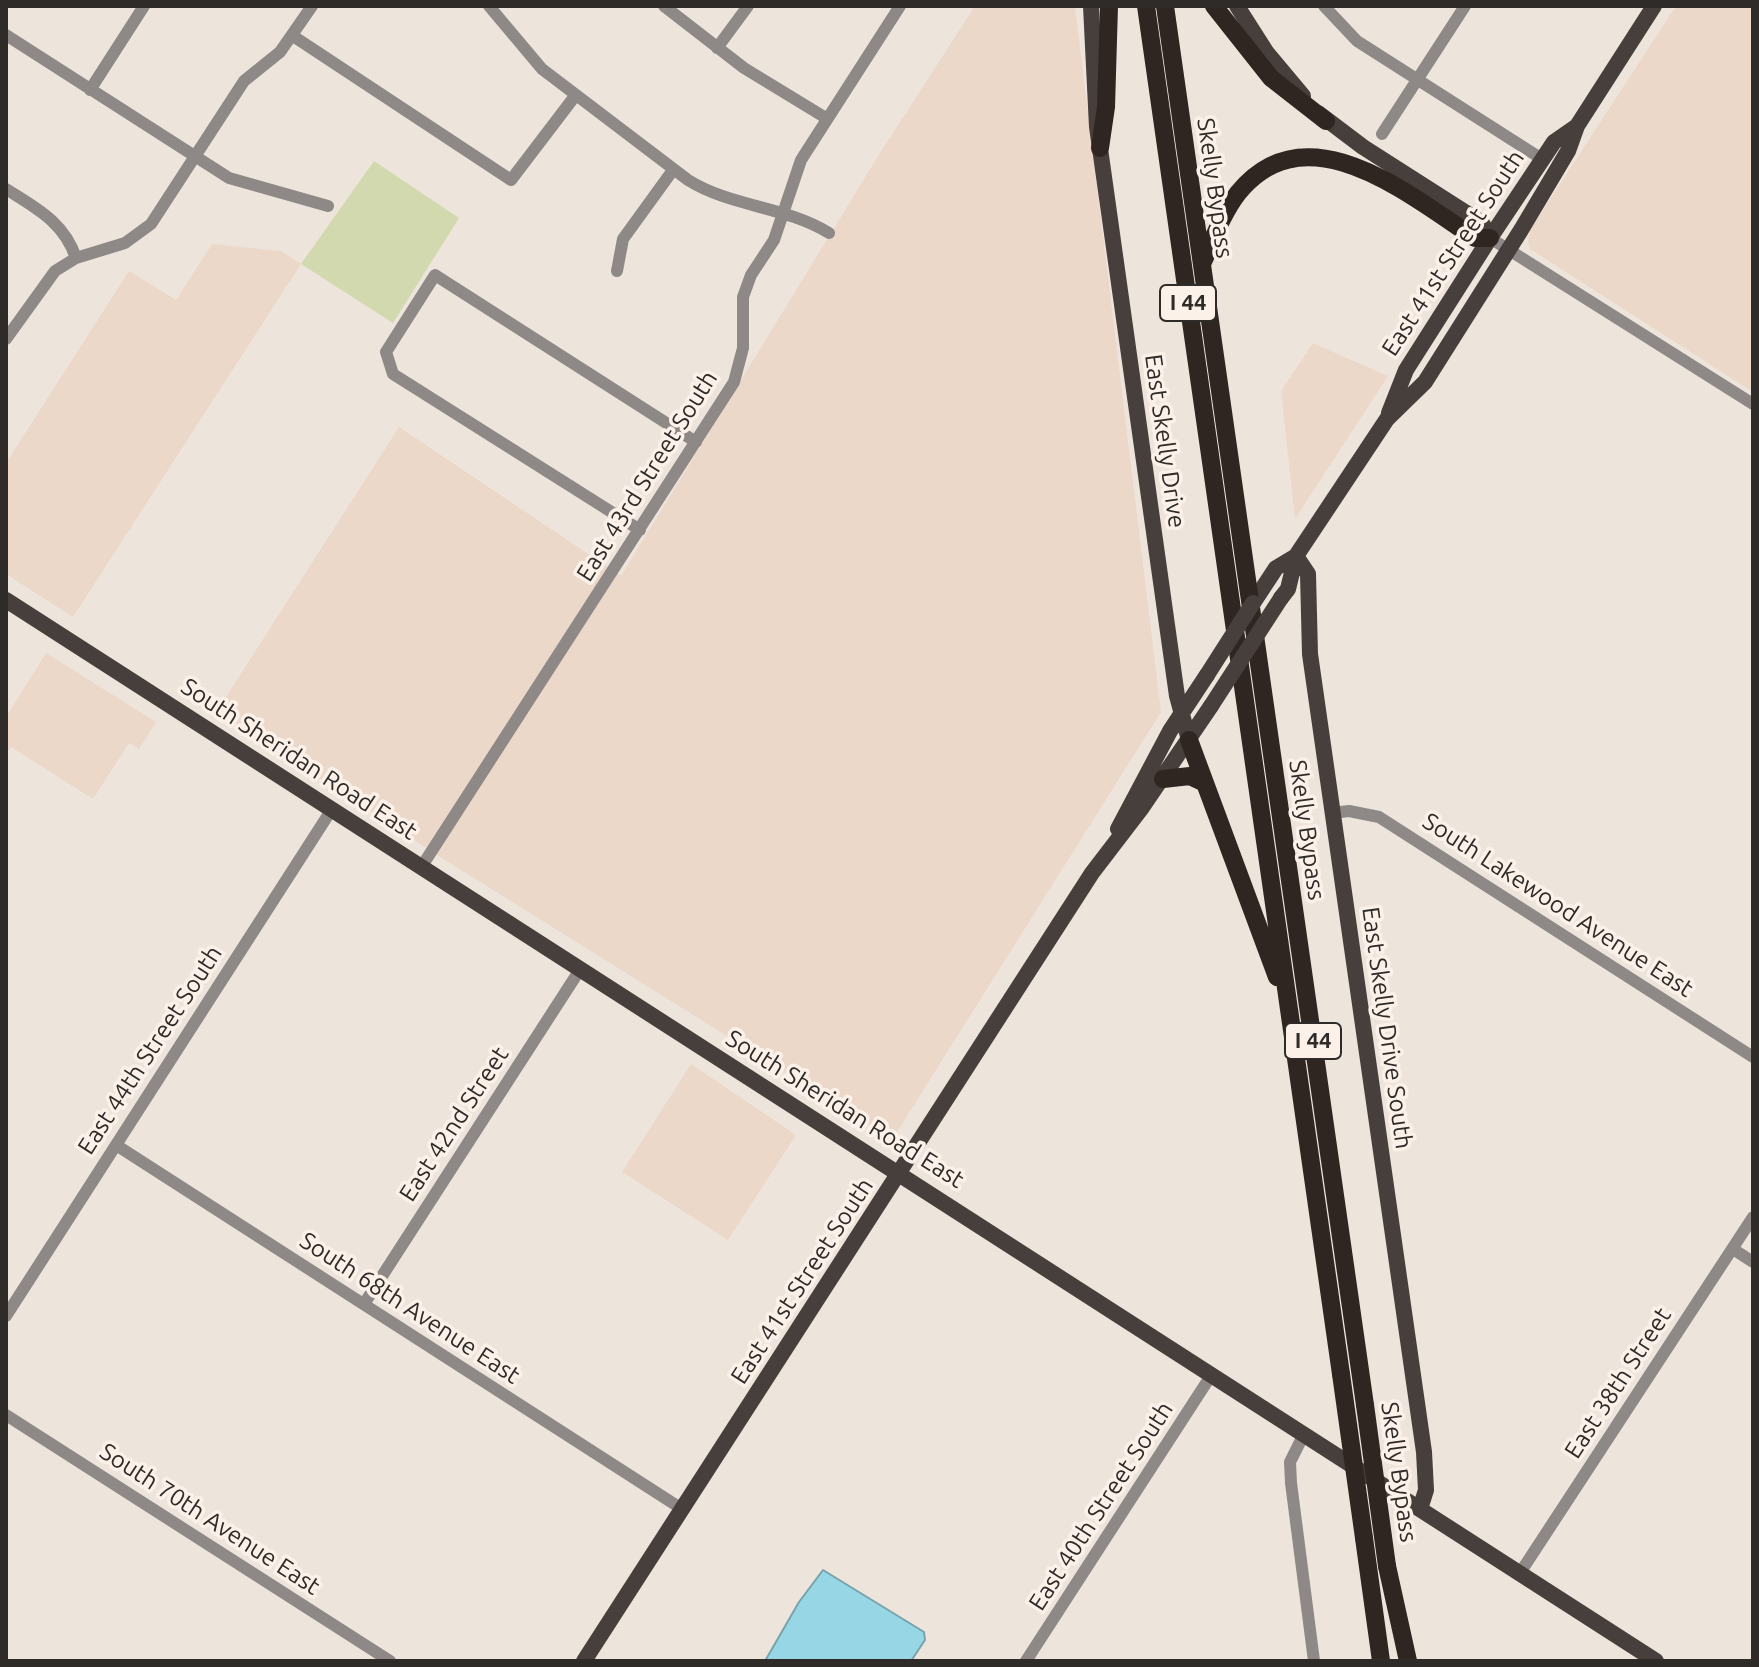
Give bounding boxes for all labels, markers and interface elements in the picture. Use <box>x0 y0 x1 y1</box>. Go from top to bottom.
street label: Skelly Bypass <box>1191 116 1239 260</box>
street label: East 41st Street South <box>1376 145 1530 361</box>
road number: I 44 <box>1160 285 1216 321</box>
street label: East Skelly Drive <box>1139 352 1191 530</box>
street label: East 43rd Street South <box>570 365 724 587</box>
street label: South Sheridan Road East <box>176 672 422 846</box>
street label: Skelly Bypass <box>1283 758 1331 902</box>
street label: South Lakewood Avenue East <box>1417 807 1699 1003</box>
street label: East Skelly Drive South <box>1356 905 1418 1151</box>
street label: East 44th Street South <box>72 940 228 1160</box>
road number: I 44 <box>1285 1023 1341 1059</box>
street label: South Sheridan Road East <box>721 1024 969 1194</box>
street label: East 42nd Street <box>393 1041 515 1207</box>
street label: East 41st Street South <box>725 1173 879 1389</box>
street label: South 68th Avenue East <box>295 1226 525 1390</box>
street label: East 38th Street <box>1559 1302 1677 1464</box>
street label: East 40th Street South <box>1023 1396 1179 1616</box>
street label: Skelly Bypass <box>1375 1400 1423 1544</box>
street label: South 70th Avenue East <box>95 1437 325 1601</box>

